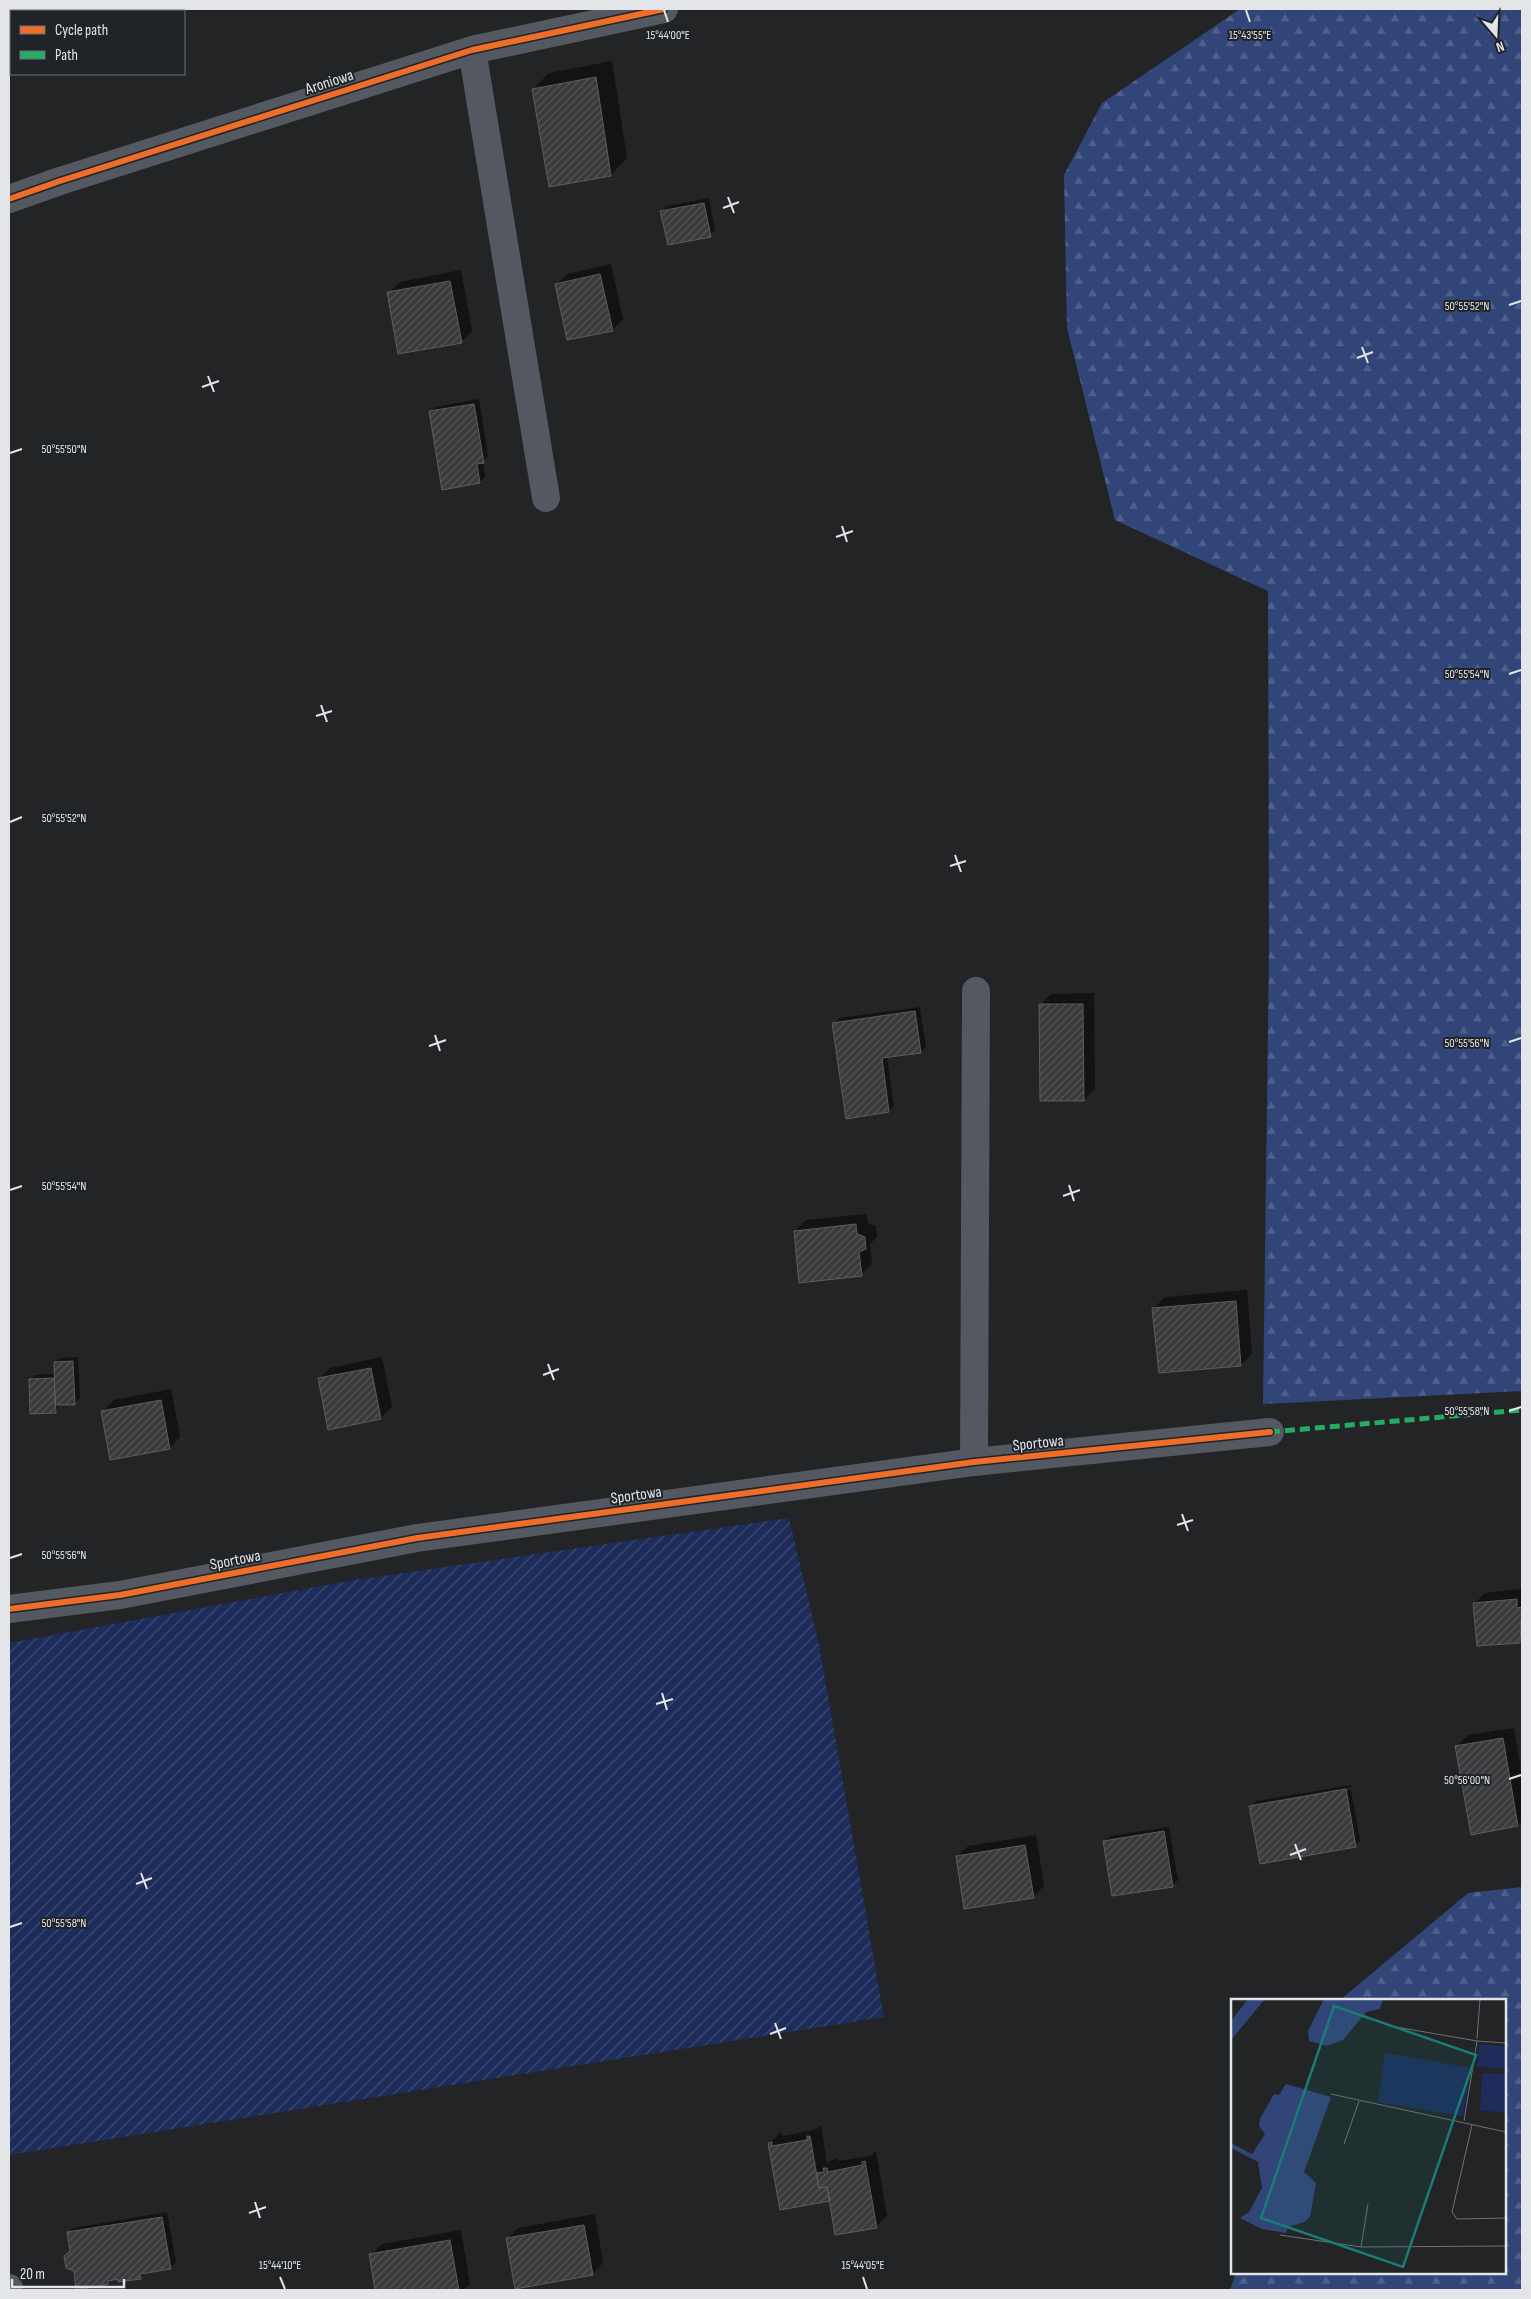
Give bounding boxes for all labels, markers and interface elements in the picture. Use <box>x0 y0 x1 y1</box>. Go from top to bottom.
legend <box>10 10 185 75</box>
north arrow <box>1471 10 1521 60</box>
text: Cycle path <box>55 21 108 40</box>
text: 15°44'00"E <box>646 28 690 43</box>
text: 15°43'55"E <box>1229 28 1271 43</box>
text: N <box>1494 38 1506 56</box>
text: Path <box>55 46 78 65</box>
street label: Aroniowa <box>302 66 356 99</box>
text: 50°55'52"N <box>1445 299 1489 314</box>
text: 50°55'50"N <box>41 442 87 457</box>
text: 50°55'54"N <box>1445 667 1489 682</box>
text: 50°55'52"N <box>42 811 86 826</box>
text: 50°55'56"N <box>1445 1036 1489 1051</box>
text: 50°55'54"N <box>42 1179 86 1194</box>
text: 50°55'58"N <box>1445 1404 1489 1419</box>
street label: Sportowa <box>1012 1431 1065 1456</box>
street label: Sportowa <box>610 1483 663 1508</box>
street label: Sportowa <box>208 1546 262 1575</box>
text: 50°55'56"N <box>42 1548 86 1563</box>
text: 50°56'00"N <box>1444 1773 1490 1788</box>
text: 50°55'58"N <box>42 1916 86 1931</box>
inset map <box>1231 1999 1506 2274</box>
scale bar <box>12 2256 125 2288</box>
text: 15°44'10"E <box>259 2258 301 2273</box>
text: 15°44'05"E <box>842 2258 884 2273</box>
text: 20 m <box>20 2265 45 2284</box>

